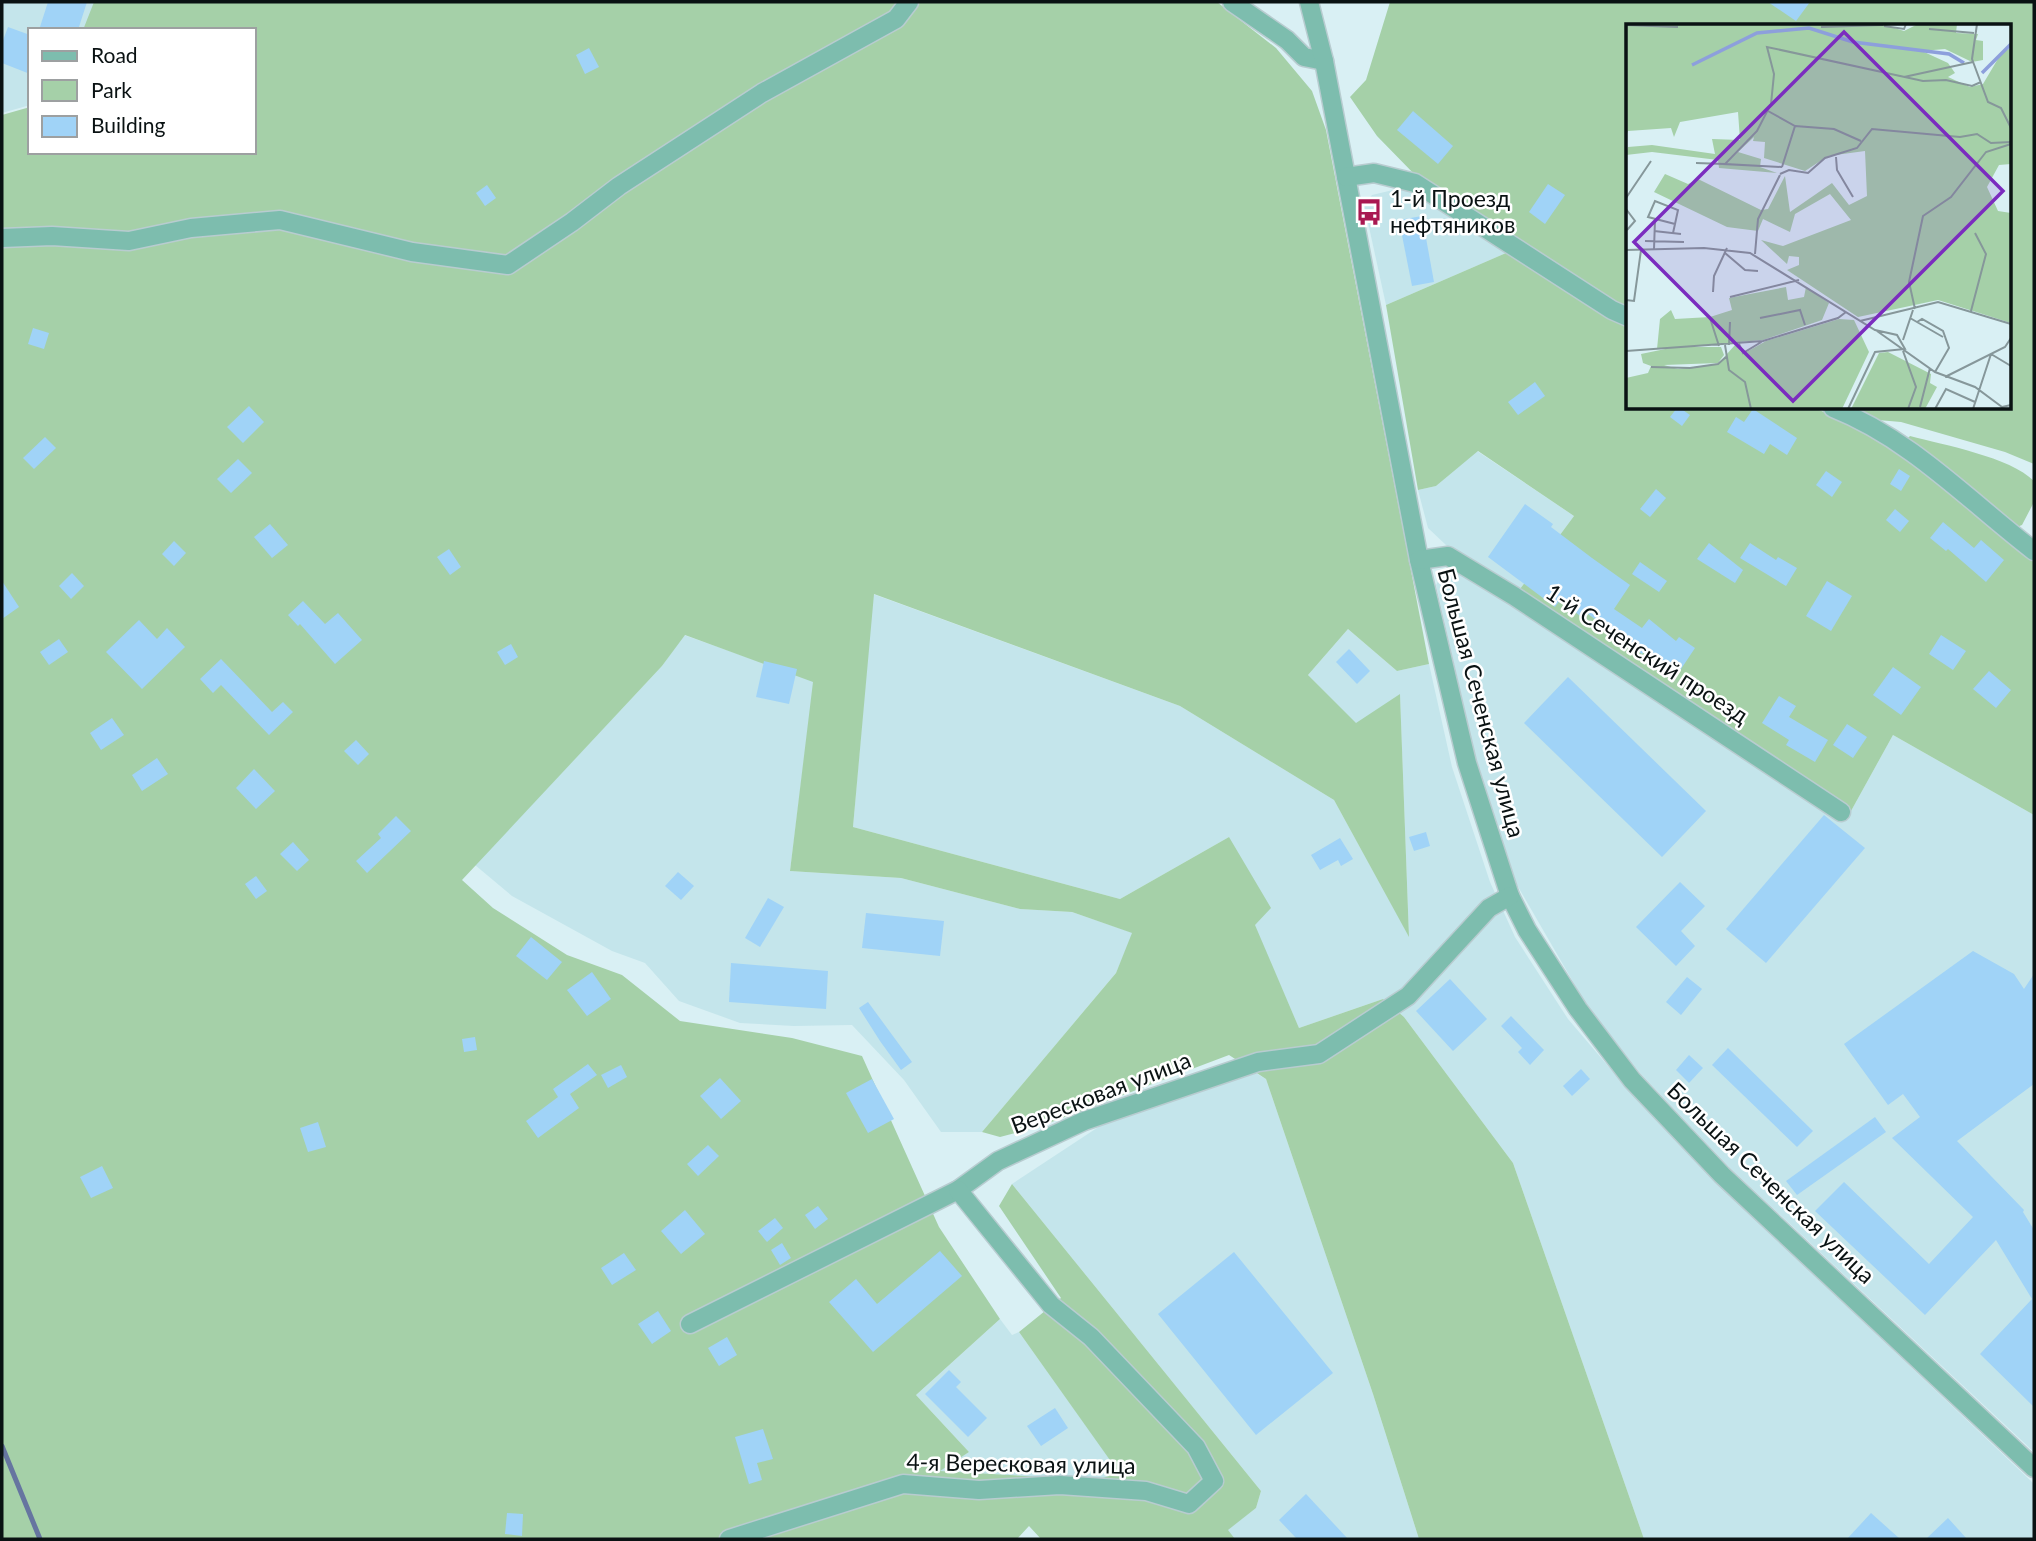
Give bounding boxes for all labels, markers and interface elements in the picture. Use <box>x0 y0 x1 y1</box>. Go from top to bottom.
inset map <box>1626 24 2011 410</box>
legend <box>28 28 256 154</box>
text: Road <box>91 42 138 67</box>
text: Park <box>91 77 132 102</box>
text: Building <box>91 112 166 137</box>
place label: 1-й Проезд нефтяников <box>1390 184 1515 238</box>
bus stop icon: 1-й Проезд нефтяников <box>1354 197 1384 227</box>
street label: Большая Сеченская улица <box>1433 565 1531 840</box>
street label: 1-й Сеченский проезд <box>1541 577 1754 729</box>
street label: Вересковая улица <box>1007 1045 1194 1139</box>
street label: Большая Сеченская улица <box>1662 1076 1881 1289</box>
street label: 4-я Вересковая улица <box>906 1447 1136 1479</box>

